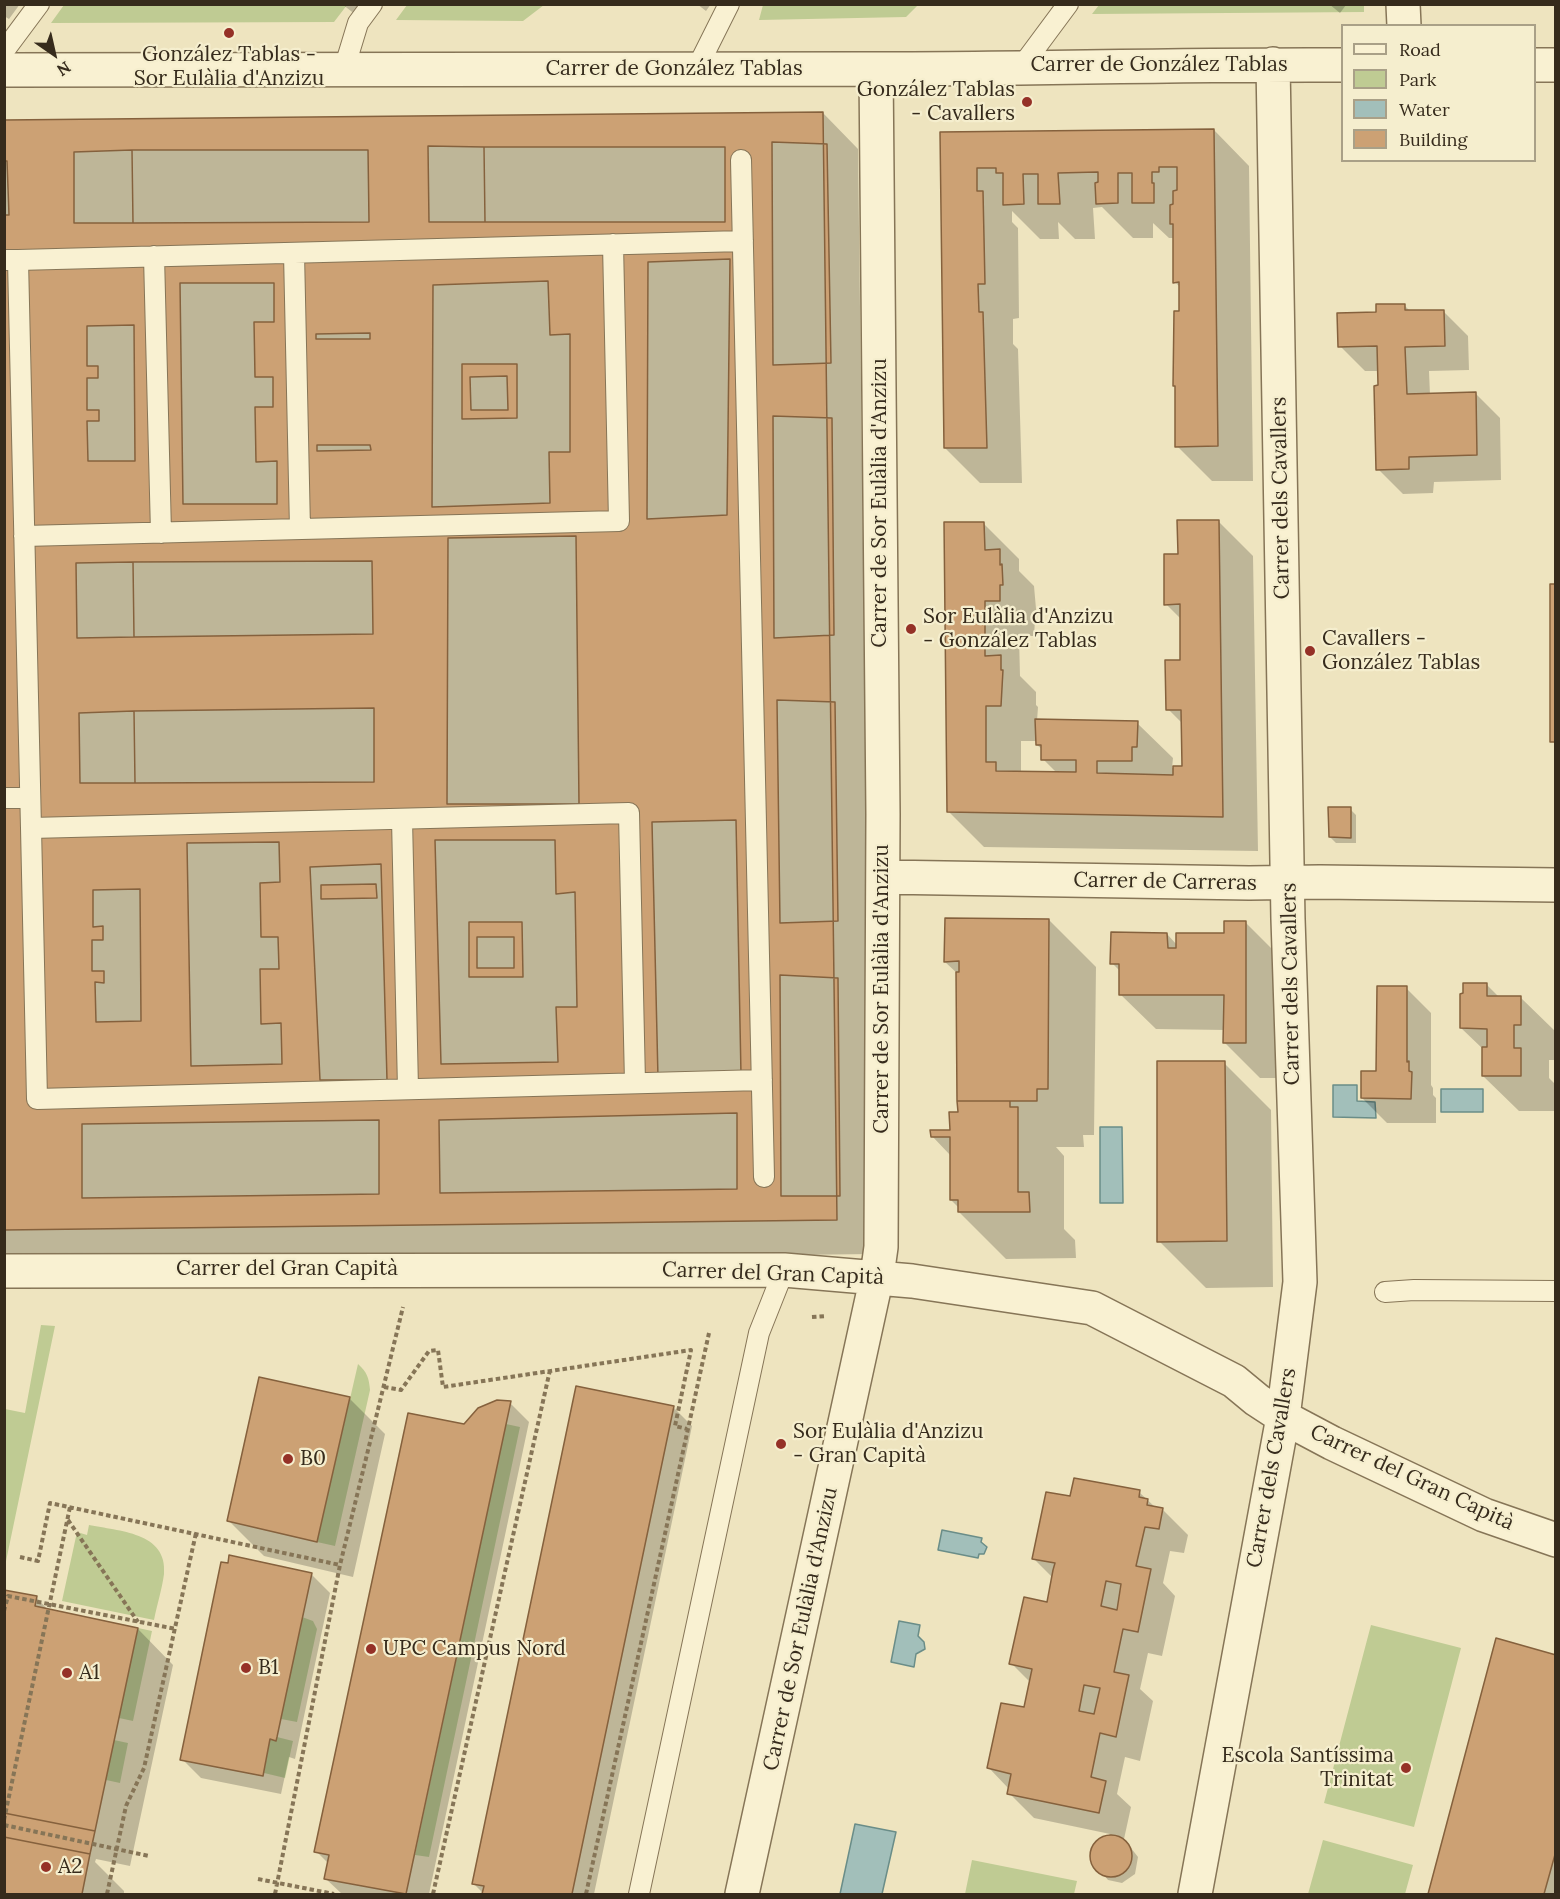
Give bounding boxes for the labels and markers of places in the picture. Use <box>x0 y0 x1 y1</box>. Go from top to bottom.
marker: González Tablas - Sor Eulàlia d'Anzizu <box>222 26 236 40</box>
place label: González Tablas - Sor Eulàlia d'Anzizu <box>134 42 324 92</box>
place label: González Tablas - Cavallers <box>857 77 1015 127</box>
marker: González Tablas - Cavallers <box>1020 95 1034 109</box>
place label: Sor Eulàlia d'Anzizu - González Tablas <box>923 604 1113 654</box>
marker: Sor Eulàlia d'Anzizu - González Tablas <box>904 622 918 636</box>
place label: Cavallers - González Tablas <box>1322 626 1480 676</box>
marker: Cavallers - González Tablas <box>1303 644 1317 658</box>
place label: Sor Eulàlia d'Anzizu - Gran Capità <box>793 1419 983 1469</box>
marker: Sor Eulàlia d'Anzizu - Gran Capità <box>774 1437 788 1451</box>
place label: B0 <box>300 1446 326 1472</box>
marker: B0 <box>281 1452 295 1466</box>
place label: UPC Campus Nord <box>383 1636 566 1662</box>
marker: UPC Campus Nord <box>364 1642 378 1656</box>
place label: B1 <box>258 1655 279 1681</box>
place label: A1 <box>79 1660 100 1686</box>
marker: B1 <box>239 1661 253 1675</box>
marker: A1 <box>60 1666 74 1680</box>
place label: Escola Santíssima Trinitat <box>1222 1743 1394 1793</box>
marker: Escola Santíssima Trinitat <box>1399 1761 1413 1775</box>
place label: A2 <box>58 1854 83 1880</box>
marker: A2 <box>39 1860 53 1874</box>

